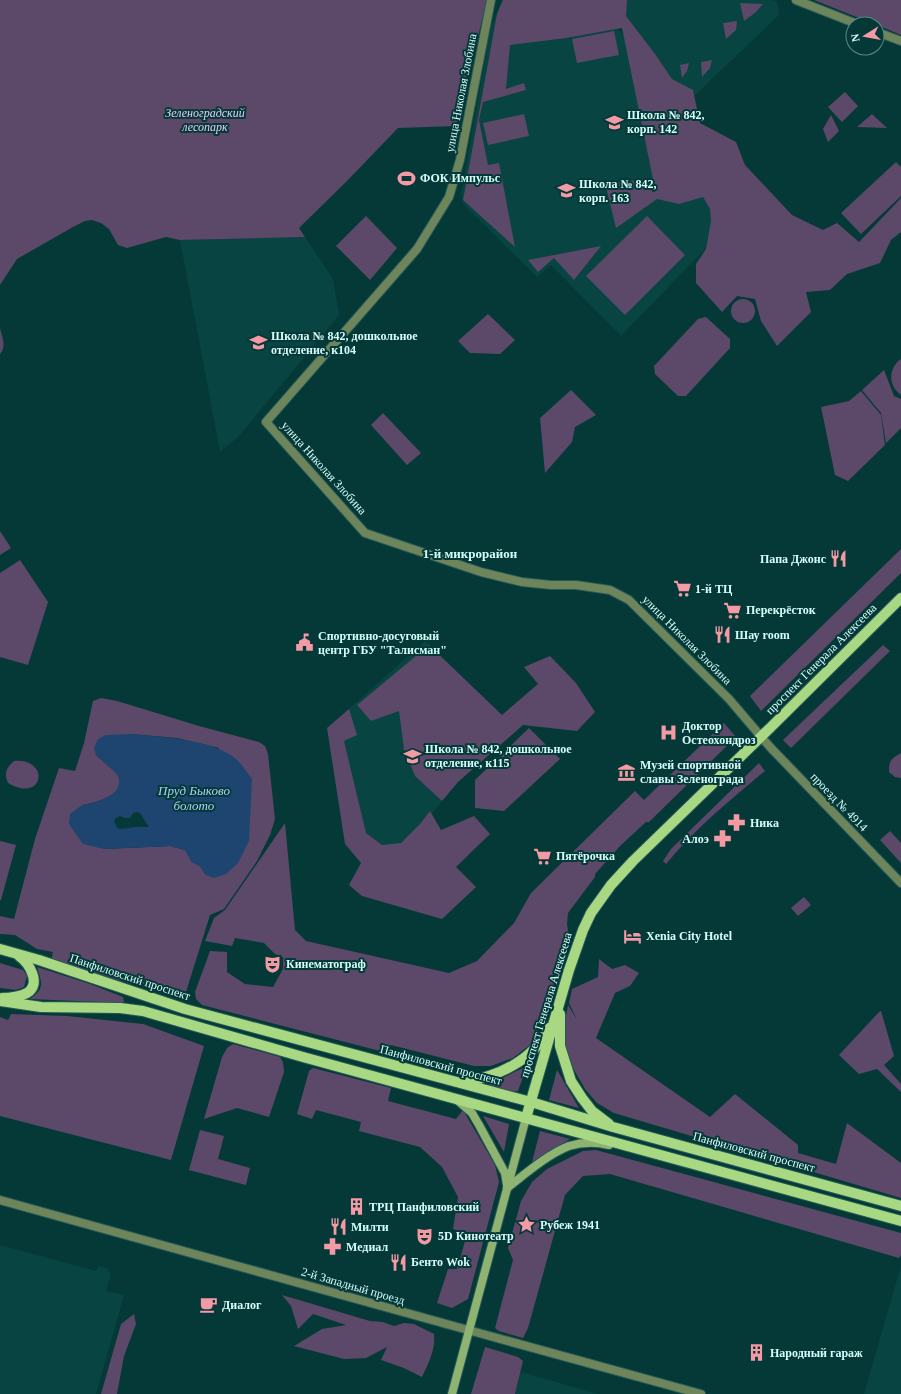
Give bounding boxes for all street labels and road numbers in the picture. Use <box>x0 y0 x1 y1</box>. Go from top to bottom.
street label: улица Николая Злобина <box>443 32 480 154</box>
street label: улица Николая Злобина <box>278 418 370 518</box>
street label: улица Николая Злобина <box>639 592 735 688</box>
street label: проспект Генерала Алексеева <box>763 600 880 717</box>
street label: проезд № 4914 <box>808 770 870 834</box>
street label: проспект Генерала Алексеева <box>517 930 575 1079</box>
street label: Панфиловский проспект <box>68 951 193 1003</box>
street label: Панфиловский проспект <box>378 1042 504 1088</box>
street label: Панфиловский проспект <box>691 1129 817 1175</box>
street label: 2-й Западный проезд <box>300 1265 406 1307</box>

